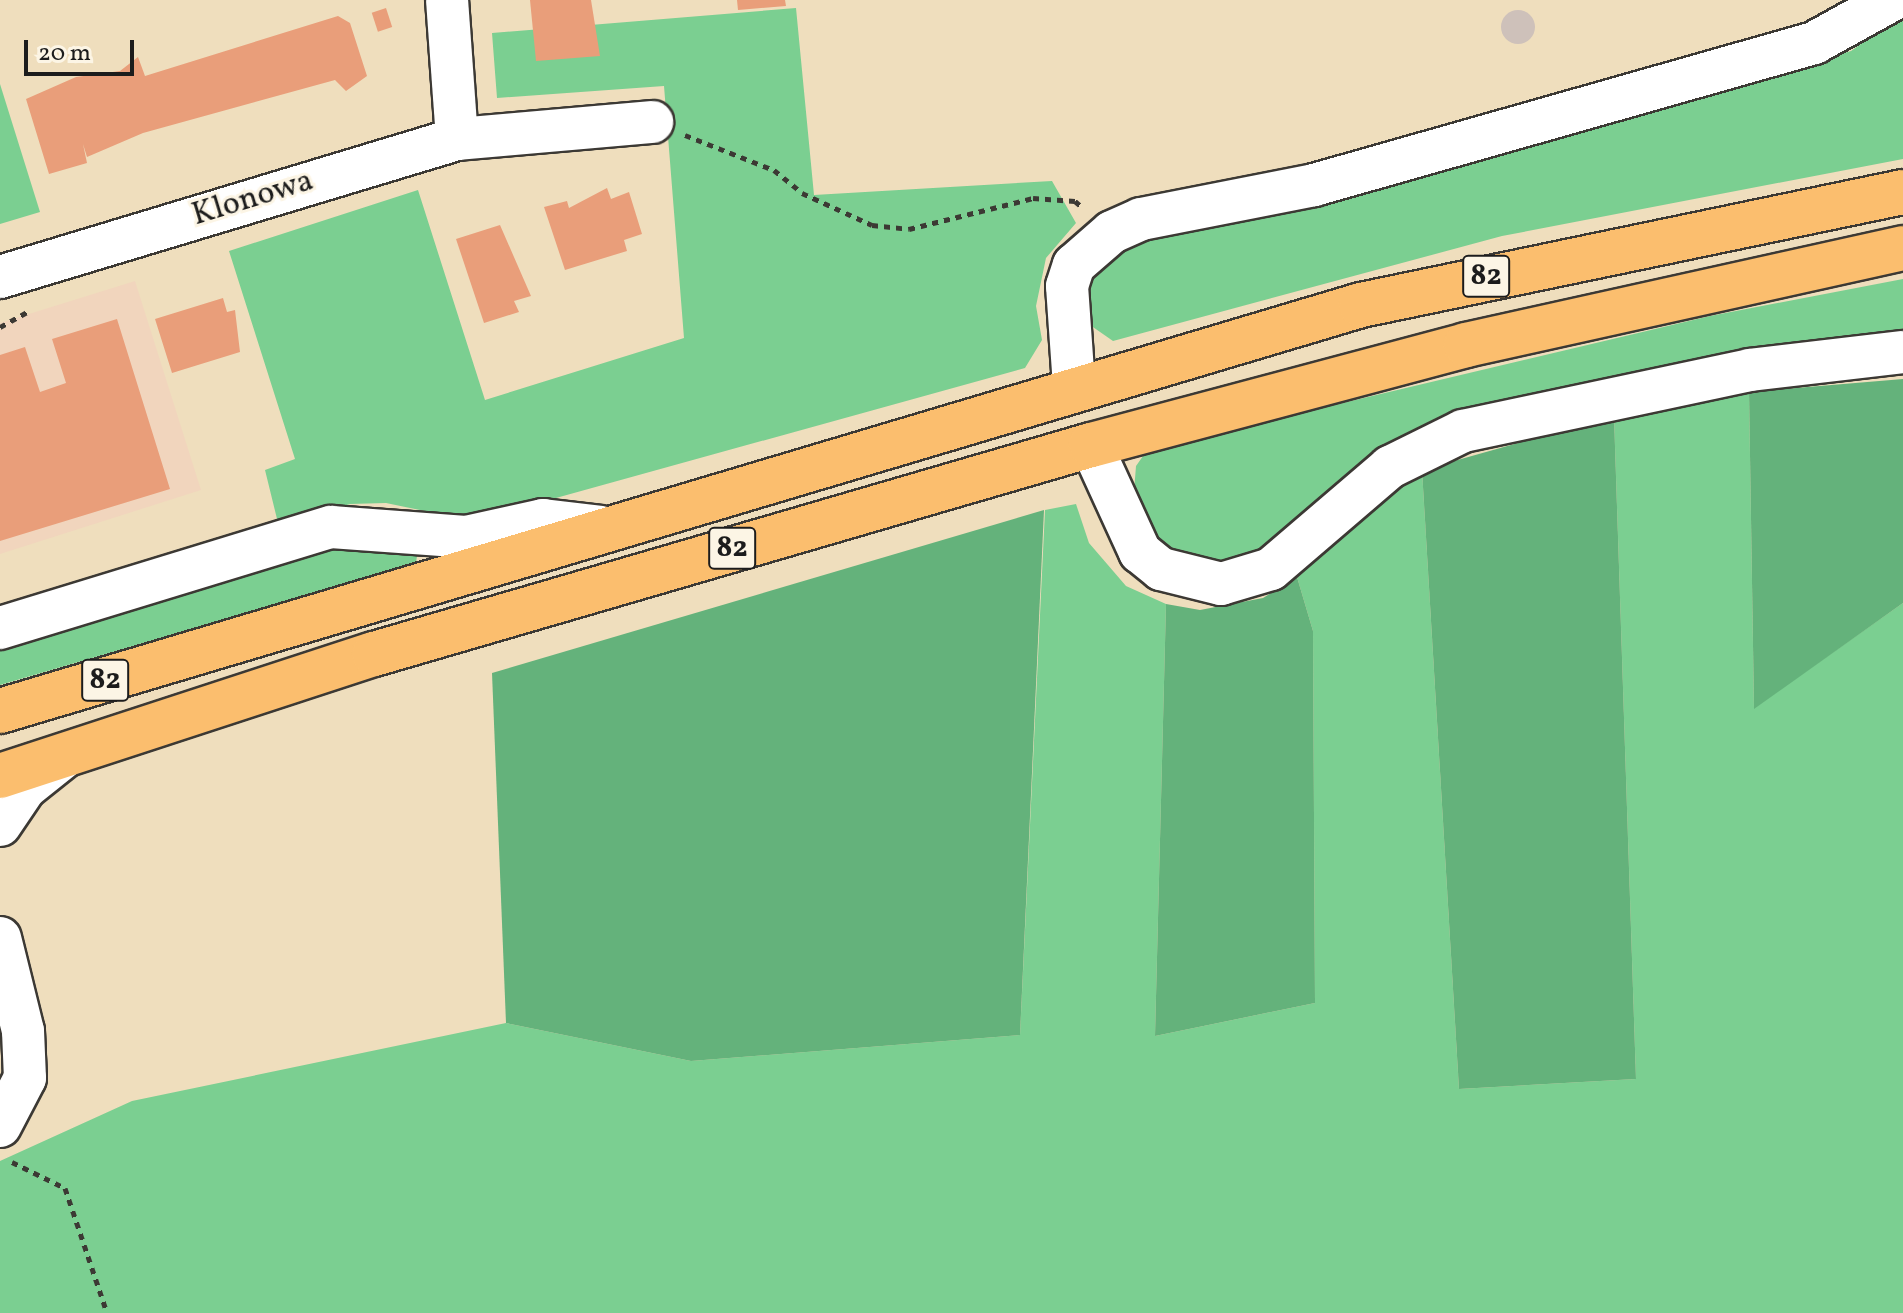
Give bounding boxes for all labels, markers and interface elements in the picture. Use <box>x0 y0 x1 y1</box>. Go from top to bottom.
scale bar <box>28 24 138 74</box>
text: 20 m <box>38 37 91 71</box>
street label: Klonowa <box>188 162 318 236</box>
road number: 82 <box>1462 250 1510 302</box>
road number: 82 <box>708 522 756 574</box>
road number: 82 <box>81 654 129 706</box>

